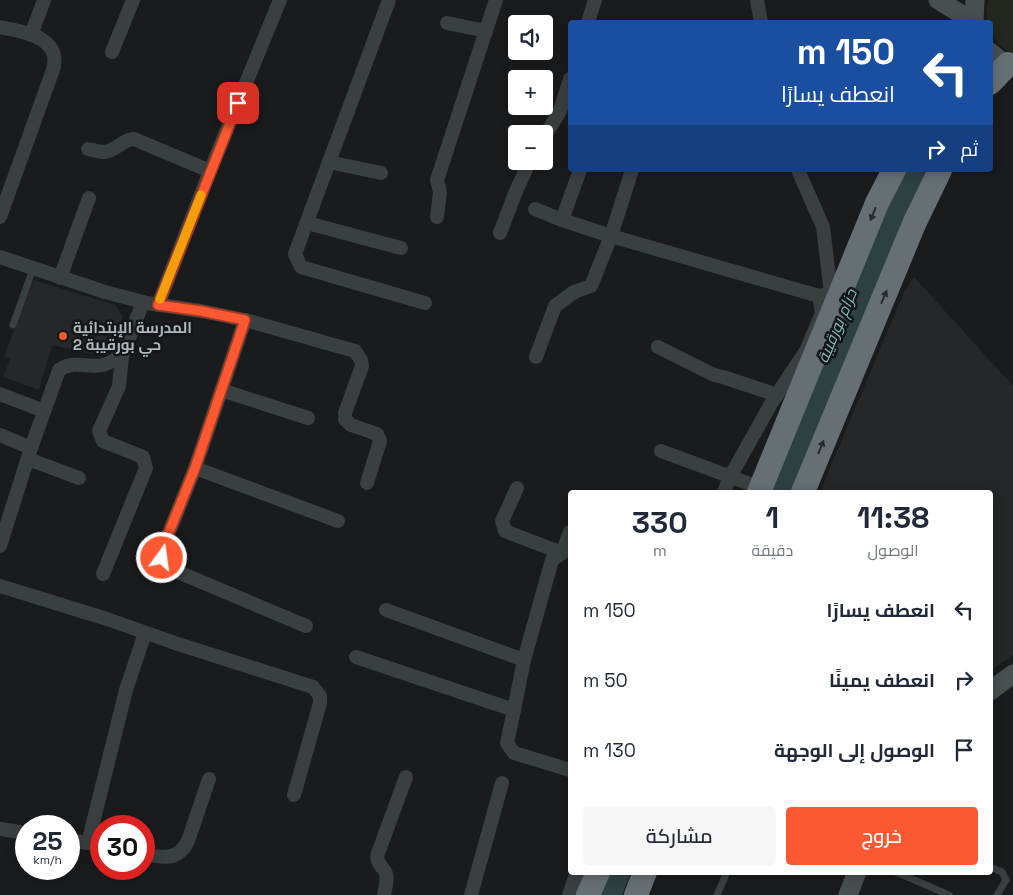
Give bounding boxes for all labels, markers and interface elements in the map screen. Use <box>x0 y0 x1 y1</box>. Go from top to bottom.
map controls <box>508 15 553 170</box>
button: sound <box>508 15 553 60</box>
text: 150 m <box>797 30 895 74</box>
icon: left <box>913 40 978 105</box>
button: + <box>508 70 553 115</box>
text: انعطف يسارًا <box>781 80 895 108</box>
pin <box>217 82 259 124</box>
icon: arrive <box>224 89 252 117</box>
button: − <box>508 125 553 170</box>
icon: right <box>922 135 950 163</box>
text: ثم <box>960 137 978 162</box>
one-way arrow <box>868 207 876 221</box>
water label: حزام بورقيبة <box>812 285 863 366</box>
one-way arrow <box>880 290 888 304</box>
place label: المدرسة الإبتدائية حي بورقيبة 2 <box>73 318 192 357</box>
marker: المدرسة الإبتدائية حي بورقيبة 2 <box>57 330 69 342</box>
one-way arrow <box>818 440 826 454</box>
text: 1 <box>766 498 779 537</box>
text: 11:38 <box>857 498 929 537</box>
text: 330 <box>632 503 688 542</box>
position arrow <box>135 531 187 583</box>
text: m <box>653 540 667 561</box>
text: دقيقة <box>752 540 793 561</box>
text: الوصول <box>868 540 919 561</box>
icon: left <box>950 596 978 624</box>
text: 150 m <box>583 598 636 623</box>
text: انعطف يسارًا <box>827 598 935 623</box>
icon: right <box>950 666 978 694</box>
text: 50 m <box>583 668 628 693</box>
text: انعطف يمينًا <box>829 668 935 693</box>
icon: arrive <box>950 736 978 764</box>
text: 130 m <box>583 738 636 763</box>
text: الوصول إلى الوجهة <box>774 738 935 763</box>
button: مشاركة <box>583 807 776 865</box>
button: خروج <box>786 807 978 865</box>
speed limit sign: 30 <box>90 815 155 880</box>
text: 25 <box>33 825 62 857</box>
text: km/h <box>33 852 62 868</box>

